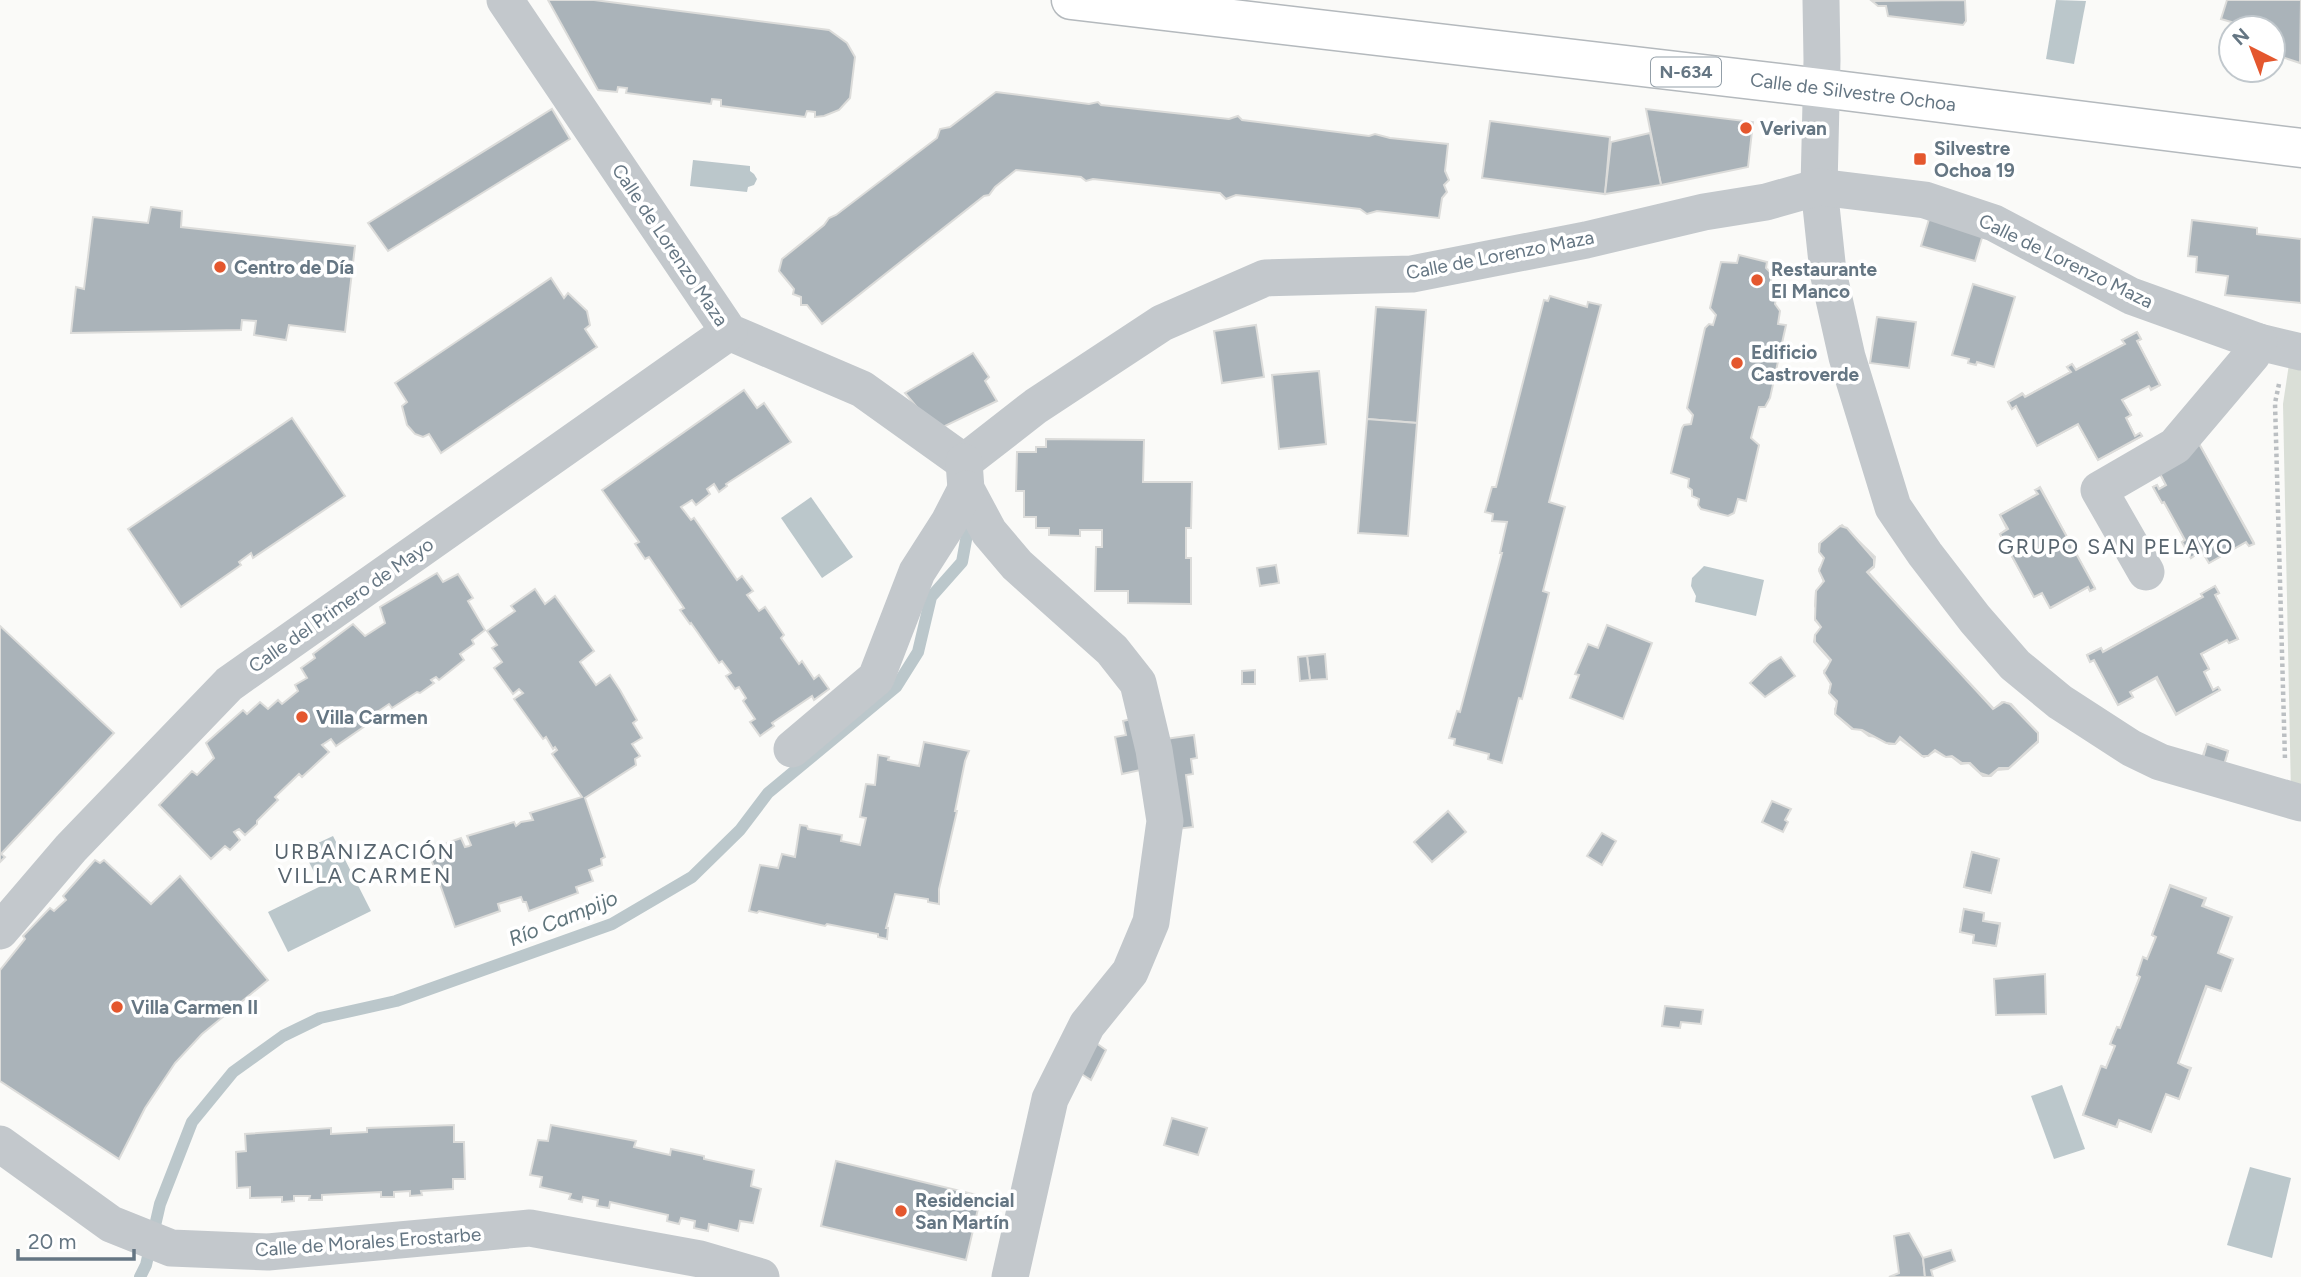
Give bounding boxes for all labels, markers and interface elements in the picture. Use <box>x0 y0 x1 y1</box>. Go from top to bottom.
north arrow <box>2217 14 2287 84</box>
text: N <box>2228 23 2254 50</box>
road number: N-634 <box>1651 58 1721 86</box>
street label: Calle de Silvestre Ochoa <box>1749 68 1957 116</box>
place label: Verivan <box>1760 117 1827 140</box>
marker: Verivan <box>1738 120 1754 136</box>
place label: Silvestre Ochoa 19 <box>1934 137 2015 182</box>
marker: Silvestre Ochoa 19 <box>1912 151 1928 167</box>
street label: Calle de Lorenzo Maza <box>607 159 733 331</box>
street label: Calle de Lorenzo Maza <box>1975 209 2157 313</box>
street label: Calle de Lorenzo Maza <box>1404 225 1596 285</box>
place label: Centro de Día <box>234 256 354 279</box>
place label: Restaurante El Manco <box>1771 258 1878 303</box>
marker: Centro de Día <box>212 259 228 275</box>
marker: Restaurante El Manco <box>1749 272 1765 288</box>
place label: Edificio Castroverde <box>1751 341 1860 386</box>
marker: Edificio Castroverde <box>1729 355 1745 371</box>
street label: Calle del Primero de Mayo <box>244 532 438 678</box>
district label: GRUPO SAN PELAYO <box>1998 534 2234 559</box>
place label: Villa Carmen <box>316 706 428 729</box>
marker: Villa Carmen <box>294 709 310 725</box>
district label: URBANIZACIÓN VILLA CARMEN <box>274 839 456 888</box>
water label: Río Campijo <box>505 885 621 951</box>
place label: Villa Carmen II <box>131 996 258 1019</box>
marker: Villa Carmen II <box>109 999 125 1015</box>
place label: Residencial San Martín <box>915 1189 1014 1234</box>
marker: Residencial San Martín <box>893 1203 909 1219</box>
scale bar <box>18 1218 133 1262</box>
street label: Calle de Morales Erostarbe <box>254 1223 482 1261</box>
text: 20 m <box>28 1229 76 1254</box>

